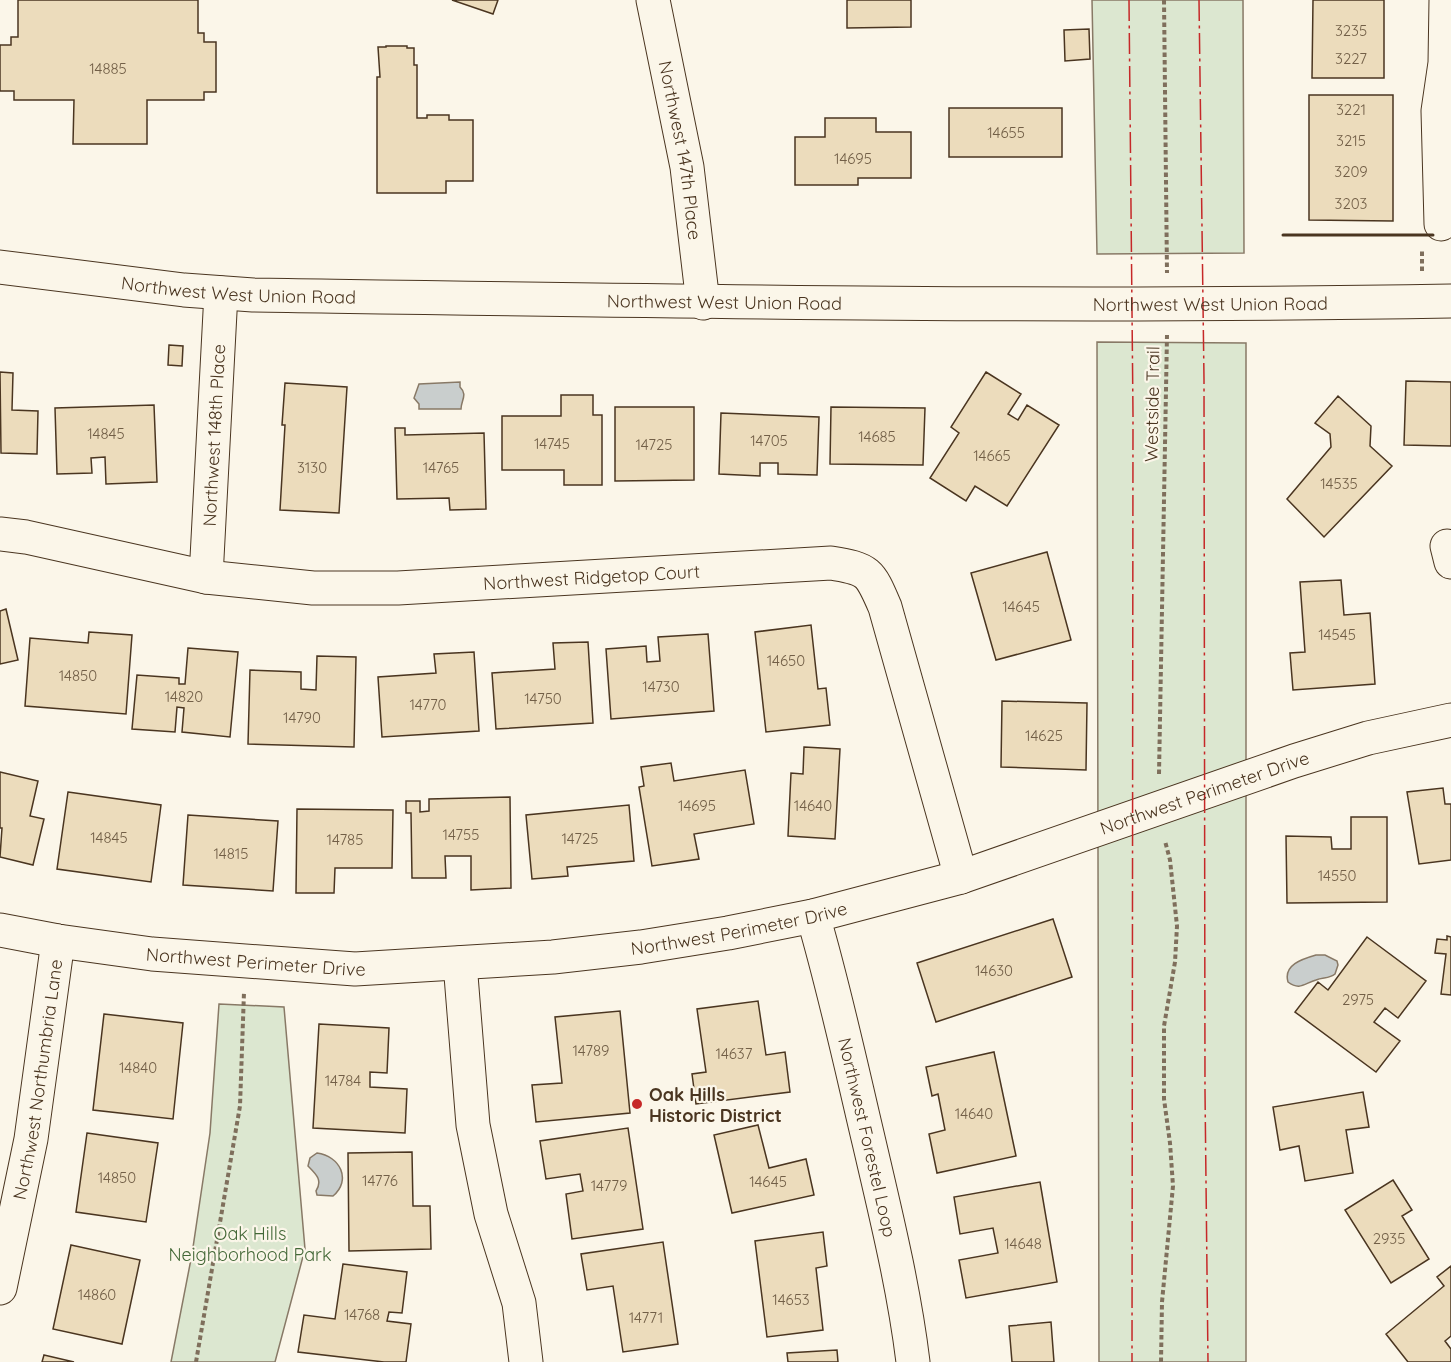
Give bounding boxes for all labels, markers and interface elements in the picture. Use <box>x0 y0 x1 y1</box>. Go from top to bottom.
house number: 3235 <box>1335 21 1367 40</box>
house number: 3227 <box>1335 49 1367 68</box>
house number: 14885 <box>89 59 127 78</box>
street label: Northwest 147th Place <box>654 59 707 241</box>
house number: 3221 <box>1336 100 1366 119</box>
house number: 14655 <box>987 123 1025 142</box>
house number: 3215 <box>1336 131 1366 150</box>
house number: 14695 <box>834 149 872 168</box>
house number: 3209 <box>1334 162 1368 181</box>
house number: 3203 <box>1335 194 1368 213</box>
street label: Northwest West Union Road <box>120 271 356 308</box>
street label: Northwest West Union Road <box>607 289 842 314</box>
street label: Northwest West Union Road <box>1093 291 1328 315</box>
street label: Northwest 148th Place <box>197 343 230 527</box>
street label: Westside Trail <box>1139 346 1165 462</box>
house number: 14845 <box>87 424 125 443</box>
house number: 14685 <box>858 427 896 446</box>
house number: 14705 <box>750 431 788 450</box>
house number: 14745 <box>534 434 570 453</box>
house number: 14725 <box>636 435 672 454</box>
house number: 14665 <box>973 446 1011 465</box>
house number: 3130 <box>297 458 327 477</box>
house number: 14765 <box>423 458 459 477</box>
house number: 14535 <box>1320 474 1358 493</box>
street label: Northwest Ridgetop Court <box>483 559 701 595</box>
house number: 14645 <box>1002 597 1040 616</box>
house number: 14545 <box>1318 625 1356 644</box>
house number: 14650 <box>767 651 805 670</box>
house number: 14850 <box>59 666 97 685</box>
house number: 14730 <box>642 677 680 696</box>
house number: 14820 <box>165 687 203 706</box>
house number: 14750 <box>524 689 562 708</box>
house number: 14770 <box>409 695 447 714</box>
house number: 14790 <box>283 708 321 727</box>
house number: 14625 <box>1025 726 1063 745</box>
street label: Northwest Perimeter Drive <box>1097 746 1312 839</box>
house number: 14695 <box>678 796 716 815</box>
house number: 14640 <box>794 796 832 815</box>
house number: 14755 <box>443 825 479 844</box>
house number: 14845 <box>90 828 128 847</box>
house number: 14725 <box>562 829 598 848</box>
house number: 14785 <box>327 830 363 849</box>
house number: 14815 <box>213 844 249 863</box>
house number: 14550 <box>1318 866 1356 885</box>
street label: Northwest Perimeter Drive <box>629 896 850 960</box>
street label: Northwest Perimeter Drive <box>145 942 366 980</box>
street label: Northwest Northumbria Lane <box>7 958 67 1202</box>
house number: 14630 <box>975 961 1013 980</box>
house number: 2975 <box>1342 990 1374 1009</box>
street label: Northwest Forestel Loop <box>834 1035 902 1239</box>
house number: 14789 <box>573 1041 609 1060</box>
house number: 14637 <box>716 1044 753 1063</box>
house number: 14840 <box>119 1058 157 1077</box>
house number: 14784 <box>325 1071 361 1090</box>
place label: Oak Hills Historic District <box>649 1083 782 1127</box>
marker: Oak Hills Historic District <box>630 1097 644 1111</box>
house number: 14640 <box>955 1104 993 1123</box>
house number: 14850 <box>98 1168 136 1187</box>
house number: 14776 <box>362 1171 398 1190</box>
house number: 14645 <box>749 1172 787 1191</box>
house number: 14779 <box>591 1176 627 1195</box>
park label: Oak Hills Neighborhood Park <box>168 1222 332 1266</box>
house number: 2935 <box>1373 1229 1405 1248</box>
house number: 14648 <box>1004 1234 1042 1253</box>
house number: 14860 <box>78 1285 116 1304</box>
house number: 14653 <box>772 1290 810 1309</box>
house number: 14768 <box>344 1305 380 1324</box>
house number: 14771 <box>629 1308 663 1327</box>

